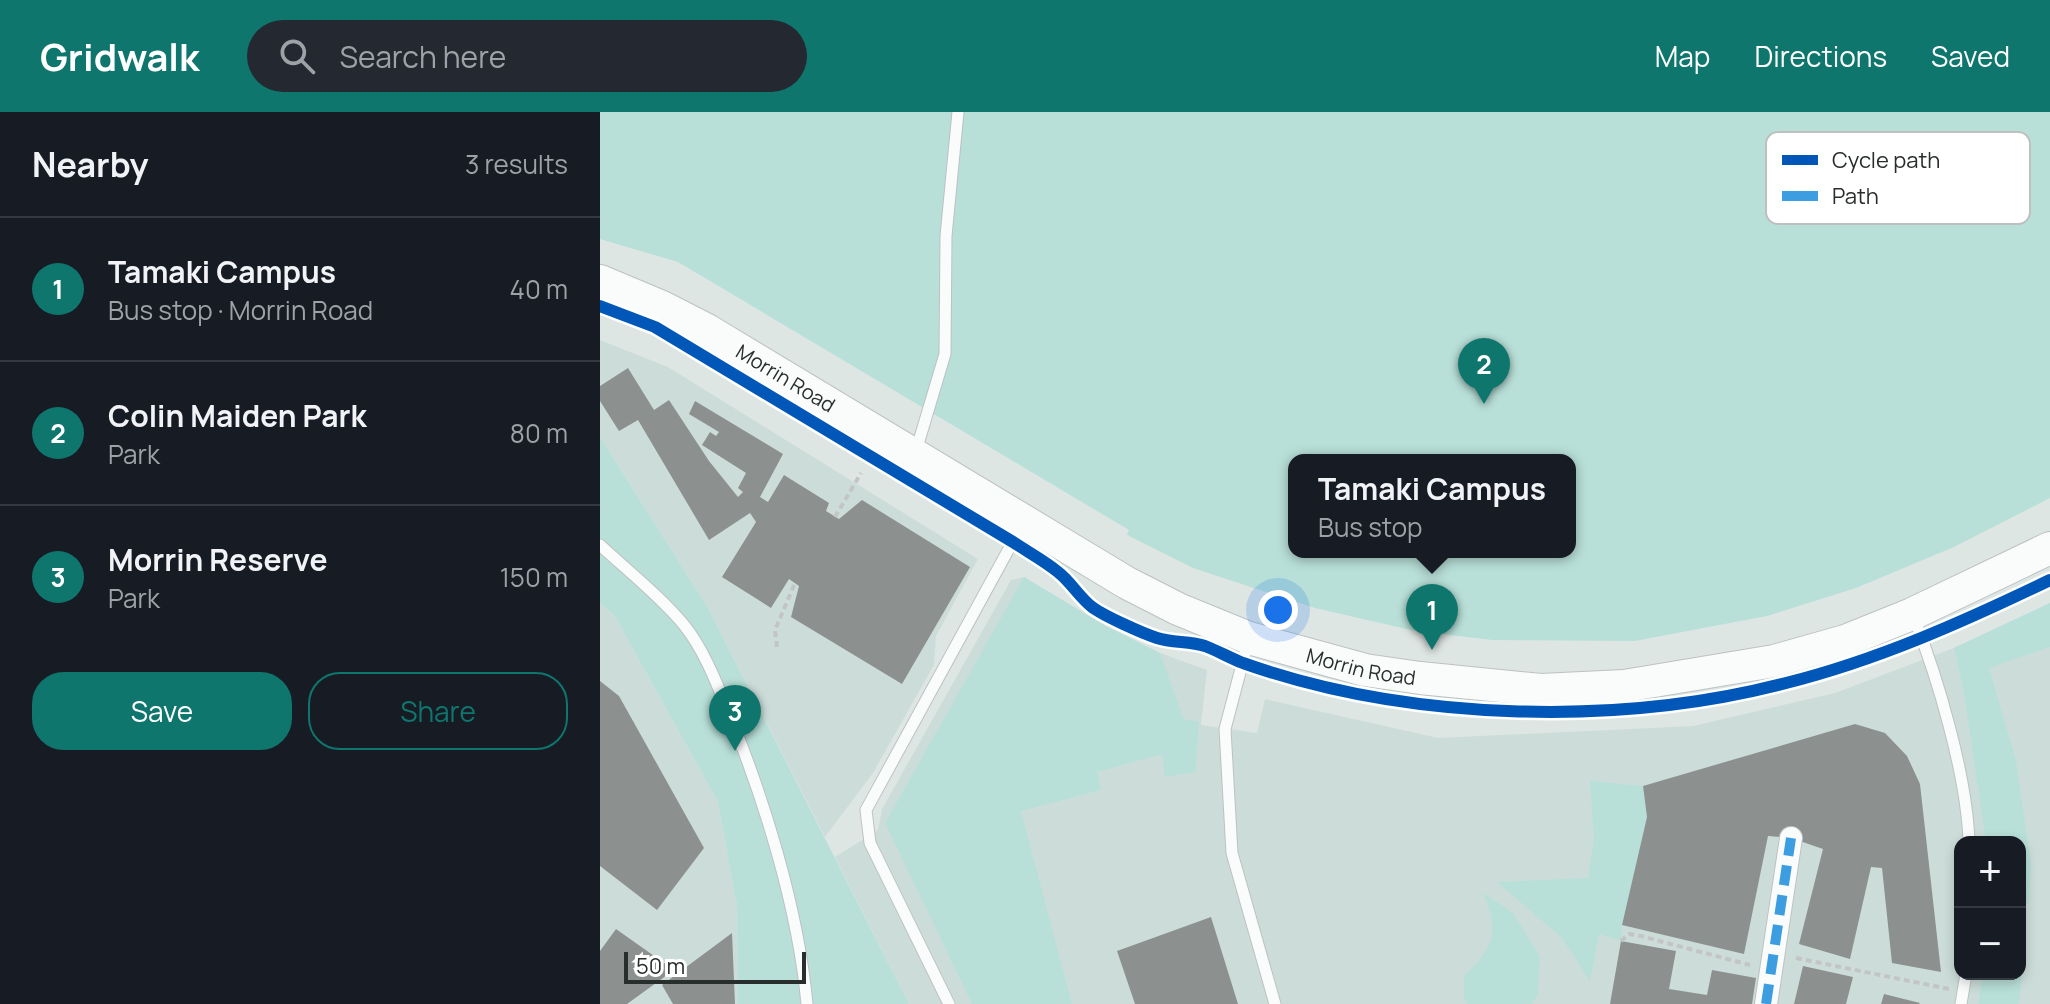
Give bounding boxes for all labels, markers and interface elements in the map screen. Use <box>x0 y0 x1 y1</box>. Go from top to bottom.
search box <box>247 20 807 92</box>
text: Gridwalk <box>40 30 199 82</box>
icon: search <box>275 34 319 78</box>
text: Search here <box>339 36 506 77</box>
text: Map <box>1655 37 1710 75</box>
text: Directions <box>1754 37 1887 75</box>
text: Saved <box>1931 37 2010 75</box>
legend <box>1766 132 2030 224</box>
text: Nearby <box>32 141 148 187</box>
text: Cycle path <box>1832 145 1940 175</box>
text: 3 results <box>465 146 568 182</box>
text: Path <box>1832 181 1879 211</box>
text: Tamaki Campus <box>108 251 336 292</box>
text: 1 <box>52 271 64 307</box>
text: 40 m <box>510 271 568 307</box>
text: Bus stop · Morrin Road <box>108 292 373 328</box>
street label: Morrin Road <box>731 337 841 418</box>
pin: 2 <box>1458 338 1510 404</box>
text: Colin Maiden Park <box>108 395 367 436</box>
text: 2 <box>50 415 66 451</box>
text: 80 m <box>510 415 568 451</box>
text: Park <box>108 436 160 472</box>
popup <box>1288 454 1576 558</box>
text: Tamaki Campus <box>1318 468 1546 509</box>
text: Bus stop <box>1318 509 1423 545</box>
text: Morrin Reserve <box>108 539 328 580</box>
text: 3 <box>50 559 66 595</box>
text: 150 m <box>500 559 568 595</box>
text: Park <box>108 580 160 616</box>
pin: 1 <box>1406 584 1458 650</box>
your location <box>1258 590 1298 630</box>
street label: Morrin Road <box>1304 641 1418 691</box>
button: Save <box>32 672 292 750</box>
button: Share <box>308 672 568 750</box>
pin: 3 <box>709 685 761 751</box>
map controls <box>1954 836 2026 980</box>
button: + <box>1954 836 2026 908</box>
button: − <box>1954 908 2026 980</box>
scale bar <box>624 948 806 984</box>
text: 50 m <box>636 951 685 981</box>

